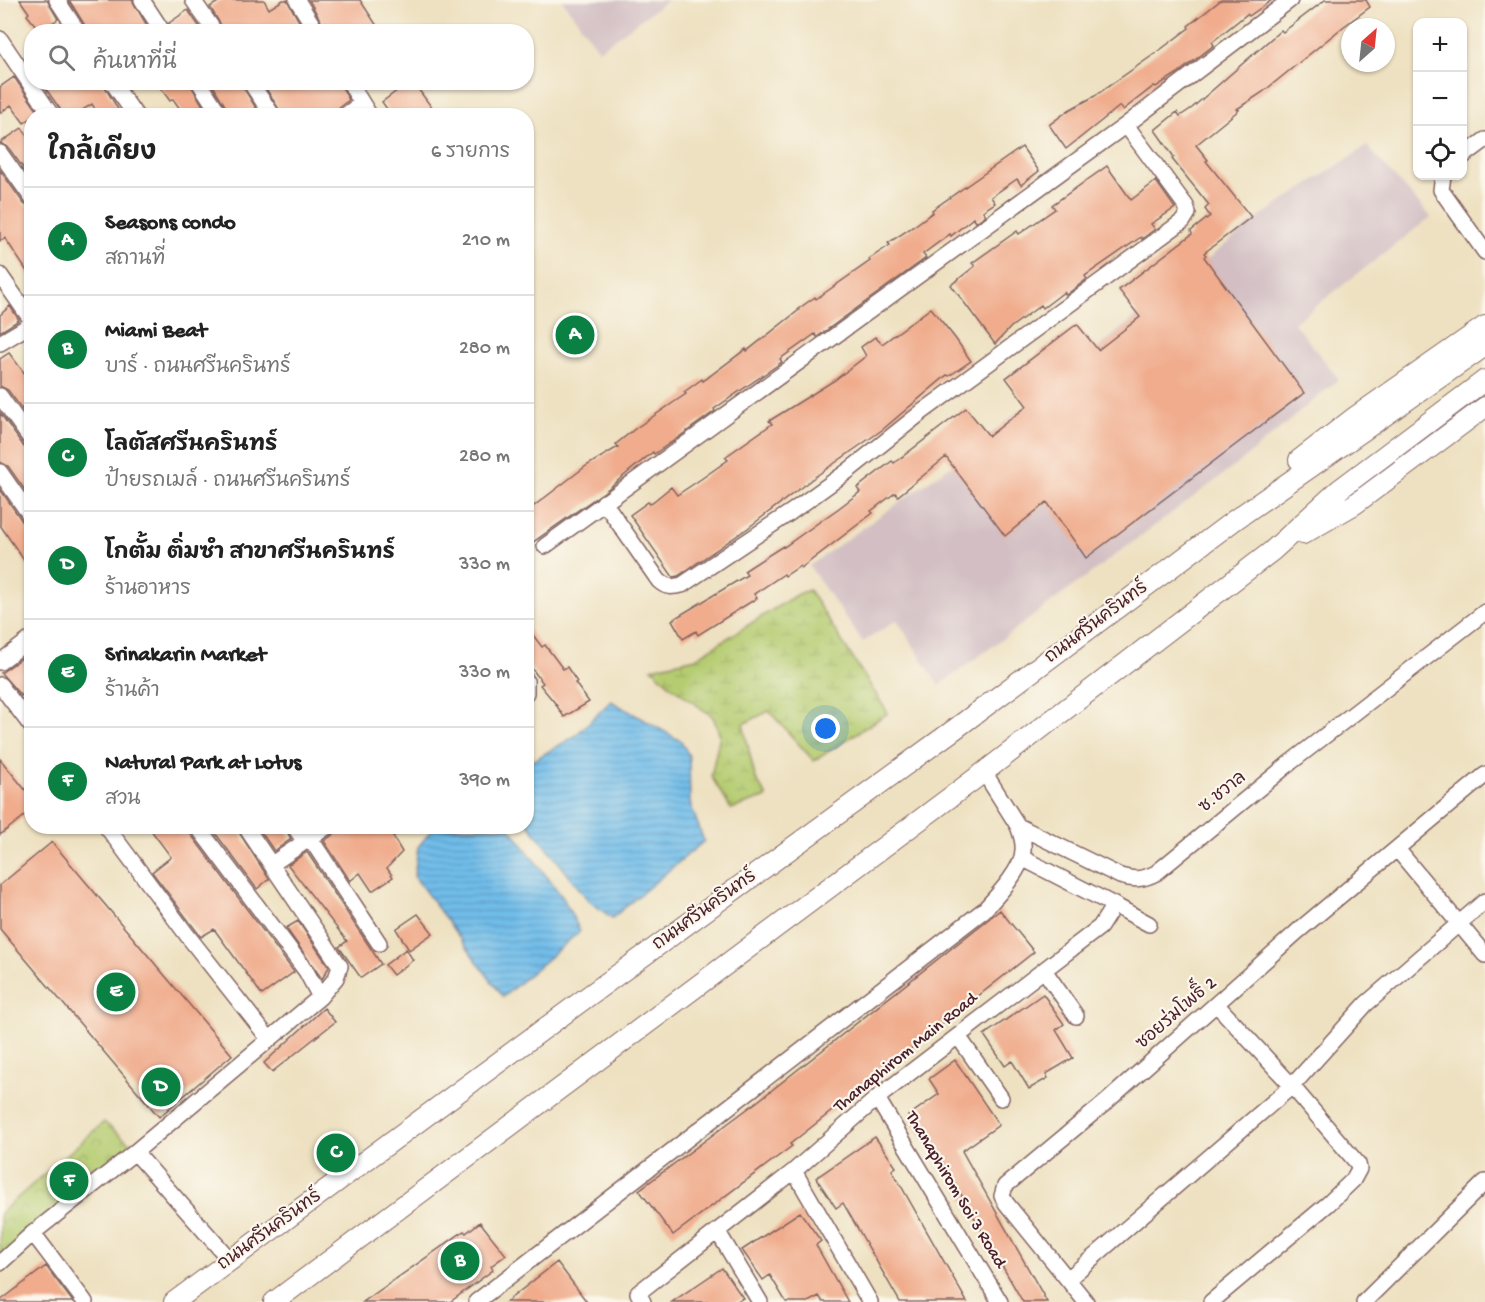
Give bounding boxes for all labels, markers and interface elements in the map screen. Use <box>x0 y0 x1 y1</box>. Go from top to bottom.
north arrow <box>1341 18 1395 72</box>
map controls <box>1413 18 1467 180</box>
button: + <box>1413 18 1467 72</box>
search box <box>24 24 534 90</box>
icon: search <box>45 41 78 74</box>
text: ค้นหาที่นี่ <box>93 51 177 77</box>
button: − <box>1413 72 1467 126</box>
button: locate <box>1413 126 1467 180</box>
text: ใกล้เคียง <box>48 139 156 170</box>
text: 6 รายการ <box>431 142 510 165</box>
text: Seasons condo <box>105 211 236 237</box>
text: A <box>62 230 73 253</box>
text: 210 m <box>462 230 510 253</box>
text: สถานที่ <box>105 249 165 272</box>
pin: A <box>556 312 594 358</box>
text: Miami Beat <box>105 319 207 345</box>
text: B <box>62 338 73 361</box>
text: 280 m <box>459 338 510 361</box>
text: บาร์ · ถนนศรีนครินทร์ <box>105 357 290 380</box>
text: โลตัสศรีนครินทร์ <box>105 433 277 459</box>
text: C <box>62 446 73 469</box>
text: 280 m <box>459 446 510 469</box>
text: ป้ายรถเมล์ · ถนนศรีนครินทร์ <box>105 471 350 494</box>
text: โกตั้ม ติ่มซำ สาขาศรีนครินทร์ <box>105 541 395 567</box>
text: D <box>61 554 74 577</box>
text: 330 m <box>459 554 510 577</box>
street label: ถนนศรีนครินทร์ <box>1038 573 1153 668</box>
text: ร้านอาหาร <box>105 579 191 602</box>
text: Srinakarin Market <box>105 643 266 669</box>
text: E <box>61 662 74 685</box>
text: 330 m <box>459 662 510 685</box>
text: ร้านค้า <box>105 681 160 704</box>
your location <box>811 714 840 743</box>
text: Natural Park at Lotus <box>105 751 301 777</box>
street label: ซ.ชวาล <box>1195 768 1251 818</box>
text: F <box>62 770 73 793</box>
text: 390 m <box>459 770 510 793</box>
text: สวน <box>105 789 141 812</box>
street label: ถนนศรีนครินทร์ <box>646 862 762 956</box>
street label: ซอยร่มโพธิ์ 2 <box>1126 966 1222 1055</box>
pin: E <box>96 970 136 1014</box>
street label: Thanaphirom Main Road <box>829 988 983 1118</box>
pin: D <box>142 1064 180 1110</box>
street label: Thanaphirom Soi 3 Road <box>899 1107 1011 1273</box>
pin: C <box>316 1130 356 1176</box>
pin: F <box>50 1158 88 1204</box>
street label: ถนนศรีนครินทร์ <box>211 1182 327 1276</box>
pin: B <box>440 1238 480 1284</box>

